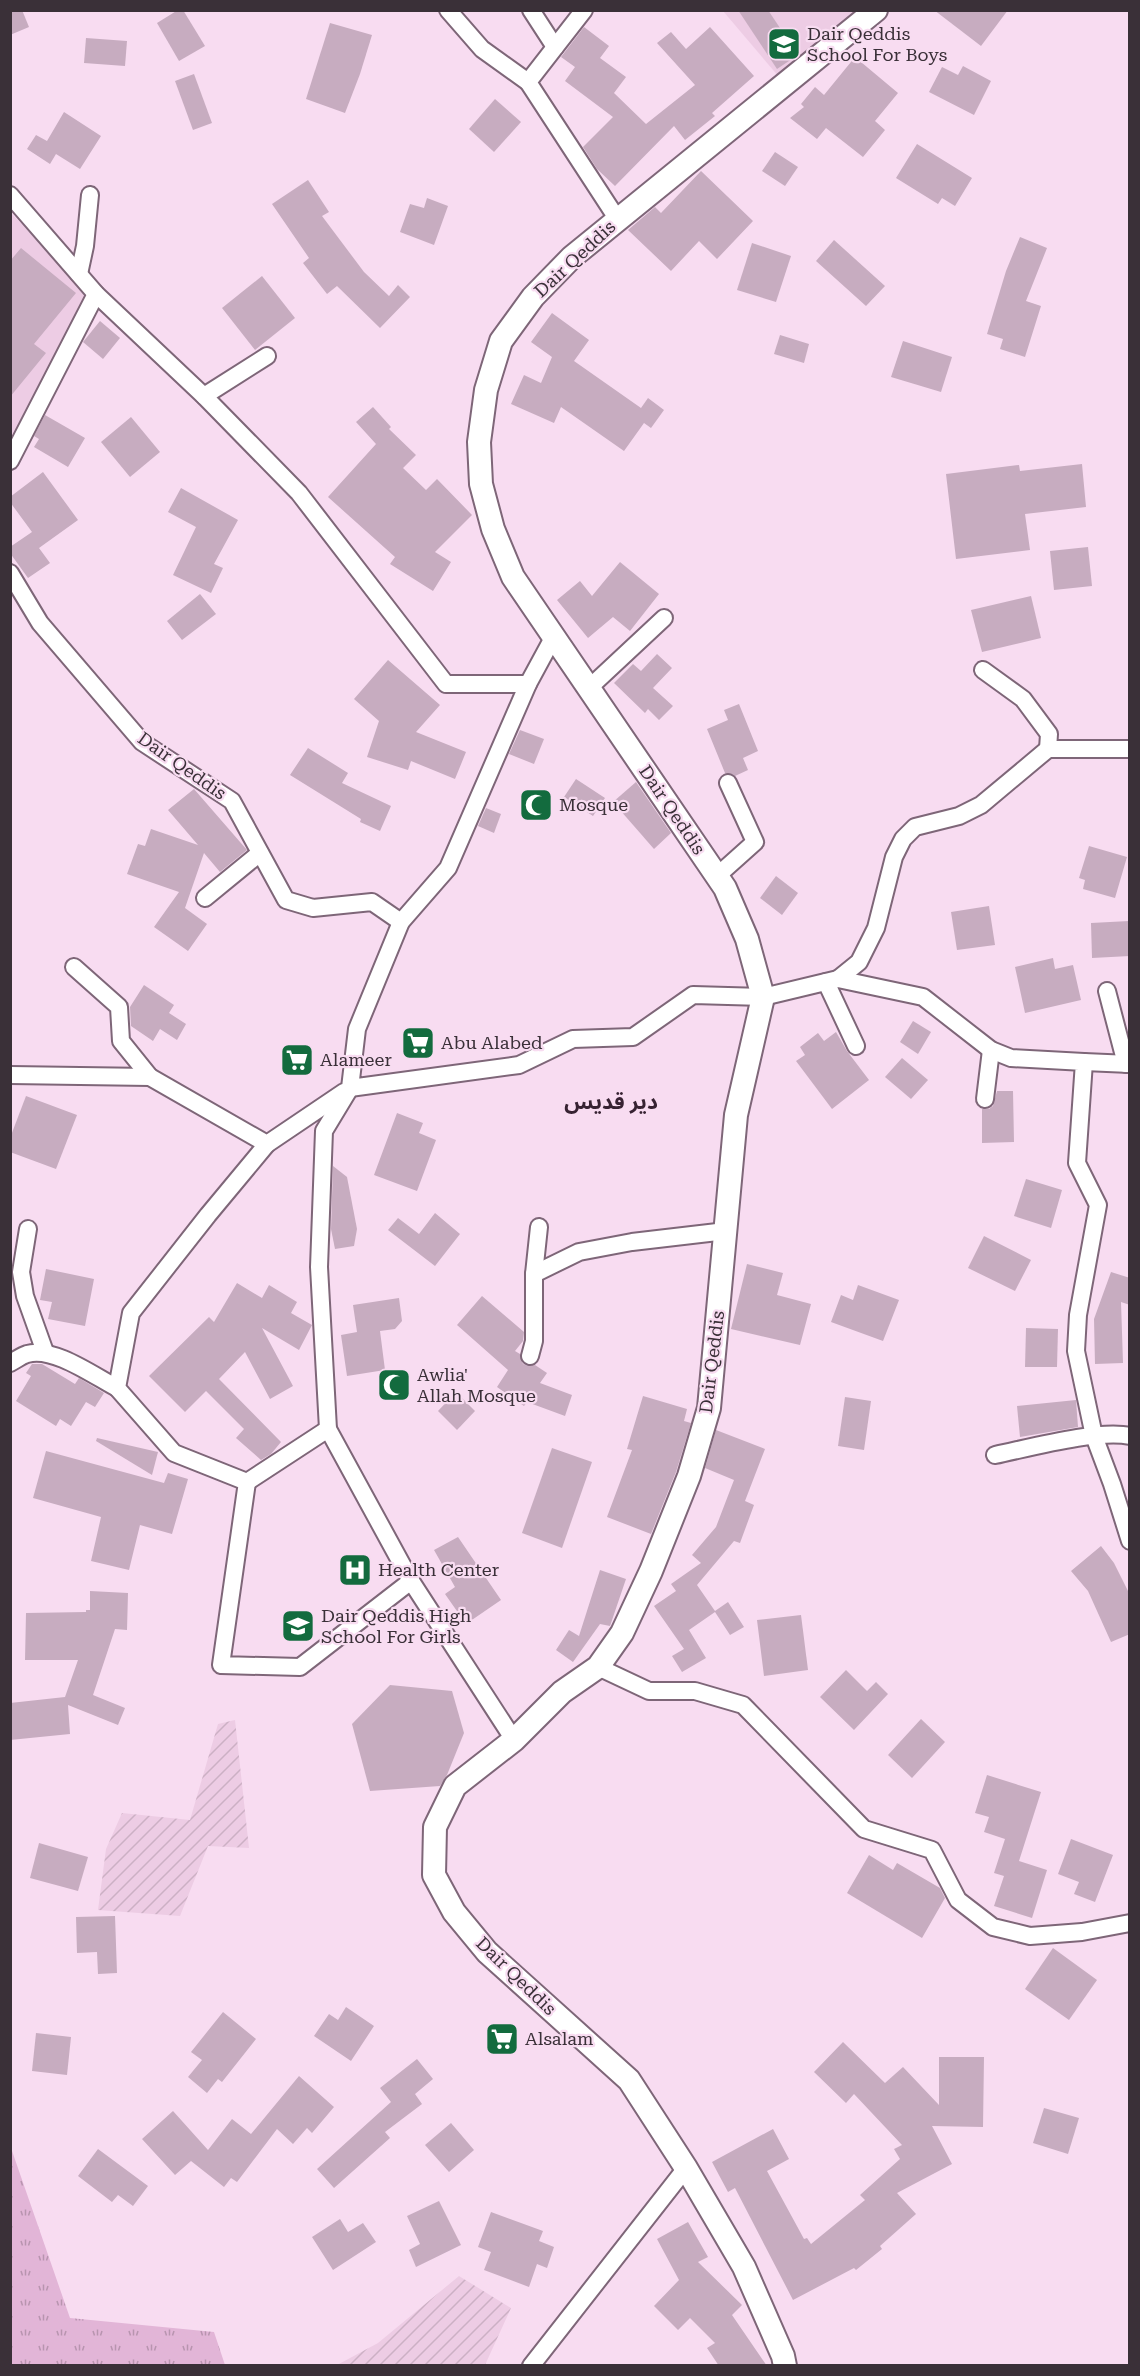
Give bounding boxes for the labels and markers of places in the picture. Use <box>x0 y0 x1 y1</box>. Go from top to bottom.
place label: Dair Qeddis School For Boys <box>807 23 947 65</box>
school or university icon: Dair Qeddis School For Boys <box>766 26 802 62</box>
mosque icon: Mosque <box>518 787 554 823</box>
place label: Mosque <box>559 794 628 815</box>
supermarket icon: Abu Alabed <box>400 1025 436 1061</box>
place label: Abu Alabed <box>441 1032 543 1053</box>
supermarket icon: Alameer <box>279 1042 315 1078</box>
place label: Alameer <box>320 1049 392 1070</box>
place label: Awlia' Allah Mosque <box>417 1364 536 1406</box>
mosque icon: Awlia' Allah Mosque <box>376 1367 412 1403</box>
hospital icon: Health Center <box>337 1552 373 1588</box>
place label: Health Center <box>378 1559 499 1580</box>
place label: Dair Qeddis High School For Girls <box>321 1605 472 1647</box>
school or university icon: Dair Qeddis High School For Girls <box>280 1608 316 1644</box>
supermarket icon: Alsalam <box>484 2021 520 2057</box>
place label: Alsalam <box>525 2028 593 2049</box>

